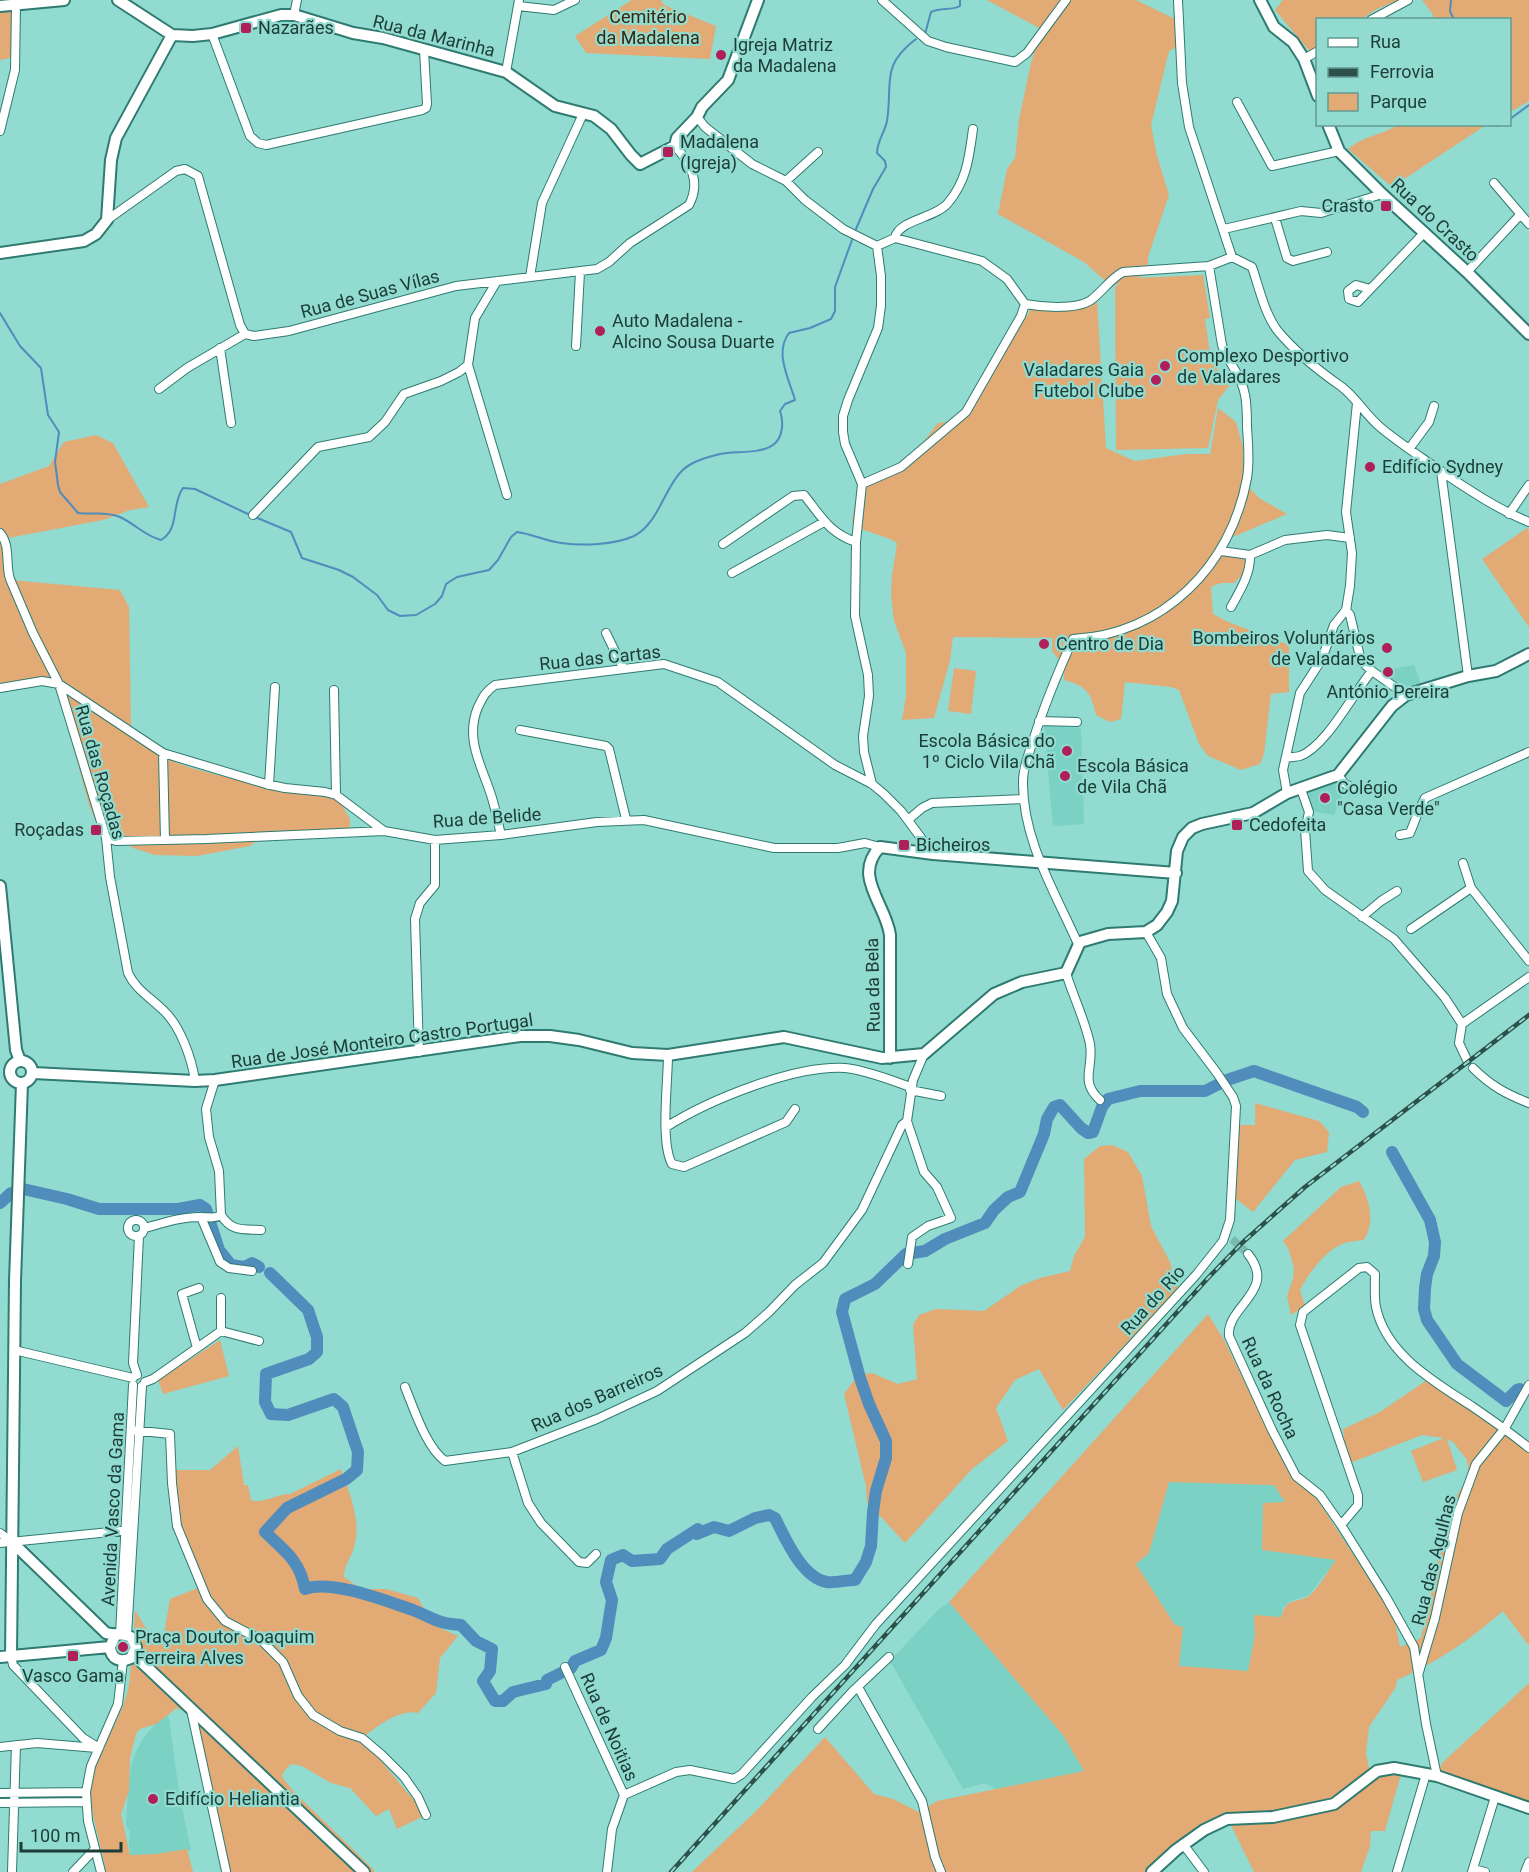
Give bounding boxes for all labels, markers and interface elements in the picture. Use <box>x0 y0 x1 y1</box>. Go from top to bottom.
park label: Cemitério da Madalena <box>596 6 700 48</box>
street label: Rua da Marinha <box>371 10 497 61</box>
place label: Nazarães <box>258 17 334 38</box>
legend <box>1316 18 1511 126</box>
marker: Nazarães <box>239 21 253 35</box>
text: Rua <box>1370 31 1401 52</box>
place label: Igreja Matriz da Madalena <box>733 34 837 76</box>
marker: Igreja Matriz da Madalena <box>714 48 728 62</box>
text: Ferrovia <box>1370 61 1434 82</box>
text: Parque <box>1370 91 1427 112</box>
place label: Madalena (Igreja) <box>680 131 759 174</box>
marker: Madalena (Igreja) <box>661 145 675 159</box>
street label: Rua do Crasto <box>1387 174 1484 266</box>
place label: Crasto <box>1321 195 1374 216</box>
marker: Crasto <box>1379 199 1393 213</box>
street label: Rua de Suas Vílas <box>298 265 442 322</box>
place label: Auto Madalena - Alcino Sousa Duarte <box>612 310 775 352</box>
marker: Auto Madalena - Alcino Sousa Duarte <box>593 324 607 338</box>
place label: Complexo Desportivo de Valadares <box>1177 345 1349 387</box>
place label: Valadares Gaia Futebol Clube <box>1024 359 1144 401</box>
marker: Complexo Desportivo de Valadares <box>1158 359 1172 373</box>
marker: Valadares Gaia Futebol Clube <box>1149 373 1163 387</box>
place label: Edifício Sydney <box>1382 456 1503 477</box>
marker: Edifício Sydney <box>1363 460 1377 474</box>
place label: Bombeiros Voluntários de Valadares <box>1192 627 1375 669</box>
place label: Centro de Dia <box>1056 633 1164 654</box>
marker: Centro de Dia <box>1037 637 1051 651</box>
street label: Rua das Cartas <box>538 641 662 674</box>
marker: Bombeiros Voluntários de Valadares <box>1380 641 1394 655</box>
marker: António Pereira <box>1381 665 1395 679</box>
place label: António Pereira <box>1327 681 1449 702</box>
street label: Rua das Roçadas <box>71 702 130 841</box>
place label: Escola Básica do 1º Ciclo Vila Chã <box>918 730 1055 772</box>
marker: Escola Básica do 1º Ciclo Vila Chã <box>1060 744 1074 758</box>
place label: Escola Básica de Vila Chã <box>1077 755 1189 797</box>
marker: Escola Básica de Vila Chã <box>1058 769 1072 783</box>
place label: Colégio "Casa Verde" <box>1337 777 1440 819</box>
marker: Colégio "Casa Verde" <box>1318 791 1332 805</box>
street label: Rua de Belide <box>432 803 542 832</box>
place label: Cedofeita <box>1249 814 1326 835</box>
marker: Cedofeita <box>1230 818 1244 832</box>
place label: Roçadas <box>14 819 84 840</box>
marker: Roçadas <box>89 823 103 837</box>
place label: Bicheiros <box>916 834 990 855</box>
marker: Bicheiros <box>897 838 911 852</box>
street label: Rua da Bela <box>861 938 884 1032</box>
street label: Rua de José Monteiro Castro Portugal <box>230 1009 534 1072</box>
street label: Rua do Rio <box>1116 1261 1189 1339</box>
street label: Rua da Rocha <box>1238 1333 1303 1442</box>
street label: Rua dos Barreiros <box>528 1359 666 1436</box>
street label: Avenida Vasco da Gama <box>97 1411 128 1607</box>
street label: Rua das Agulhas <box>1407 1492 1460 1627</box>
place label: Praça Doutor Joaquim Ferreira Alves <box>135 1626 314 1668</box>
marker: Praça Doutor Joaquim Ferreira Alves <box>116 1640 130 1654</box>
marker: Vasco Gama <box>66 1649 80 1663</box>
place label: Vasco Gama <box>22 1665 124 1686</box>
street label: Rua de Noitias <box>576 1669 643 1784</box>
place label: Edifício Heliantia <box>165 1788 300 1809</box>
marker: Edifício Heliantia <box>146 1792 160 1806</box>
scale bar <box>21 1815 122 1853</box>
text: 100 m <box>30 1825 81 1846</box>

